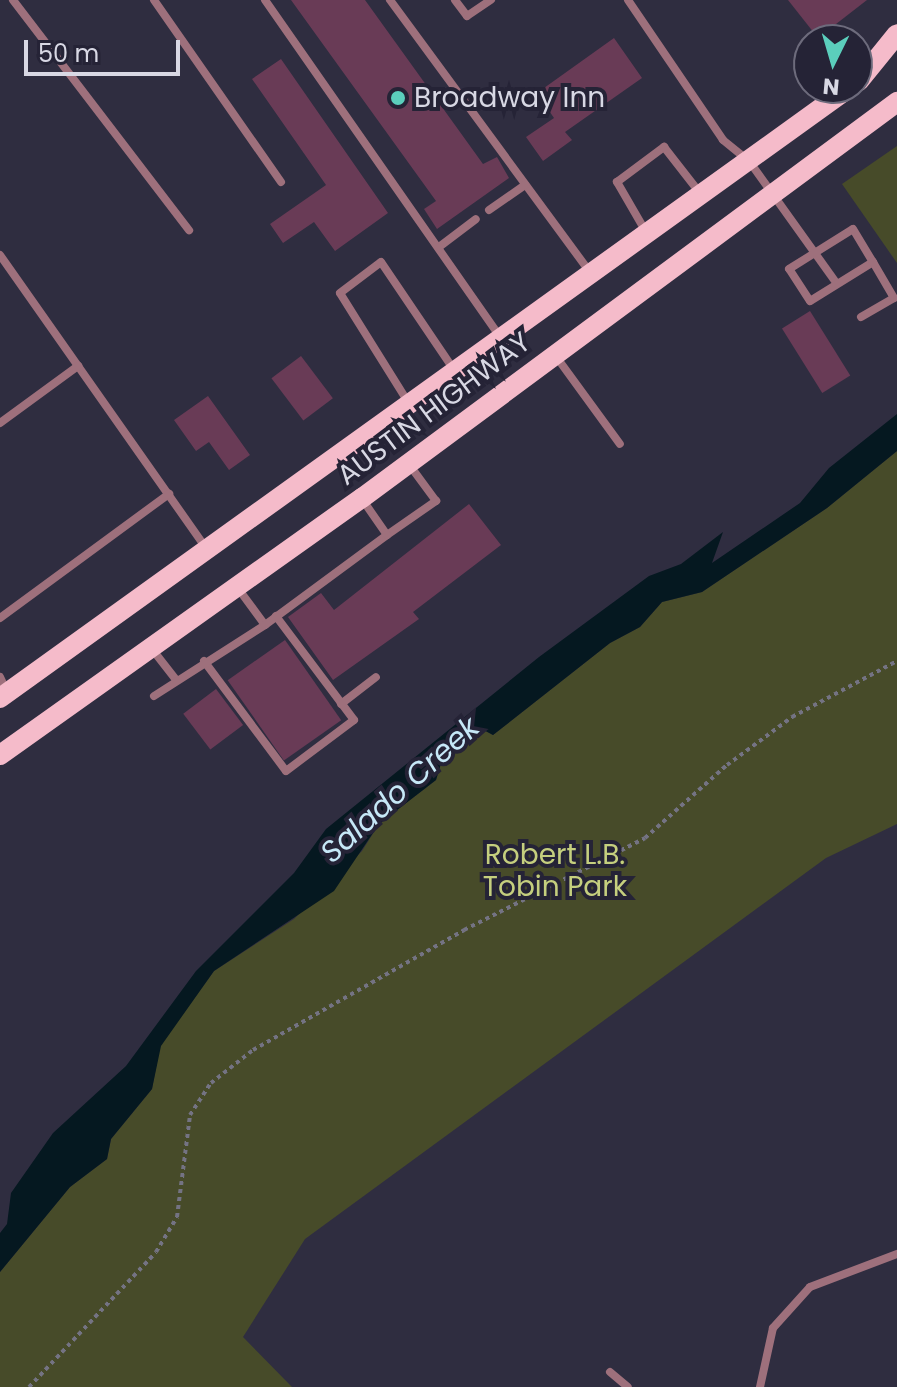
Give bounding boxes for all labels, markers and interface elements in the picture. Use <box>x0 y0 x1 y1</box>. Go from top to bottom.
scale bar <box>28 24 184 74</box>
north arrow <box>793 24 873 104</box>
text: 50 m <box>38 37 99 70</box>
text: N <box>821 70 841 103</box>
place label: Broadway Inn <box>414 81 605 115</box>
marker: Broadway Inn <box>389 89 407 107</box>
street label: AUSTIN HIGHWAY <box>331 325 537 493</box>
water label: Salado Creek <box>313 709 487 871</box>
park label: Robert L.B. Tobin Park <box>483 838 627 904</box>

